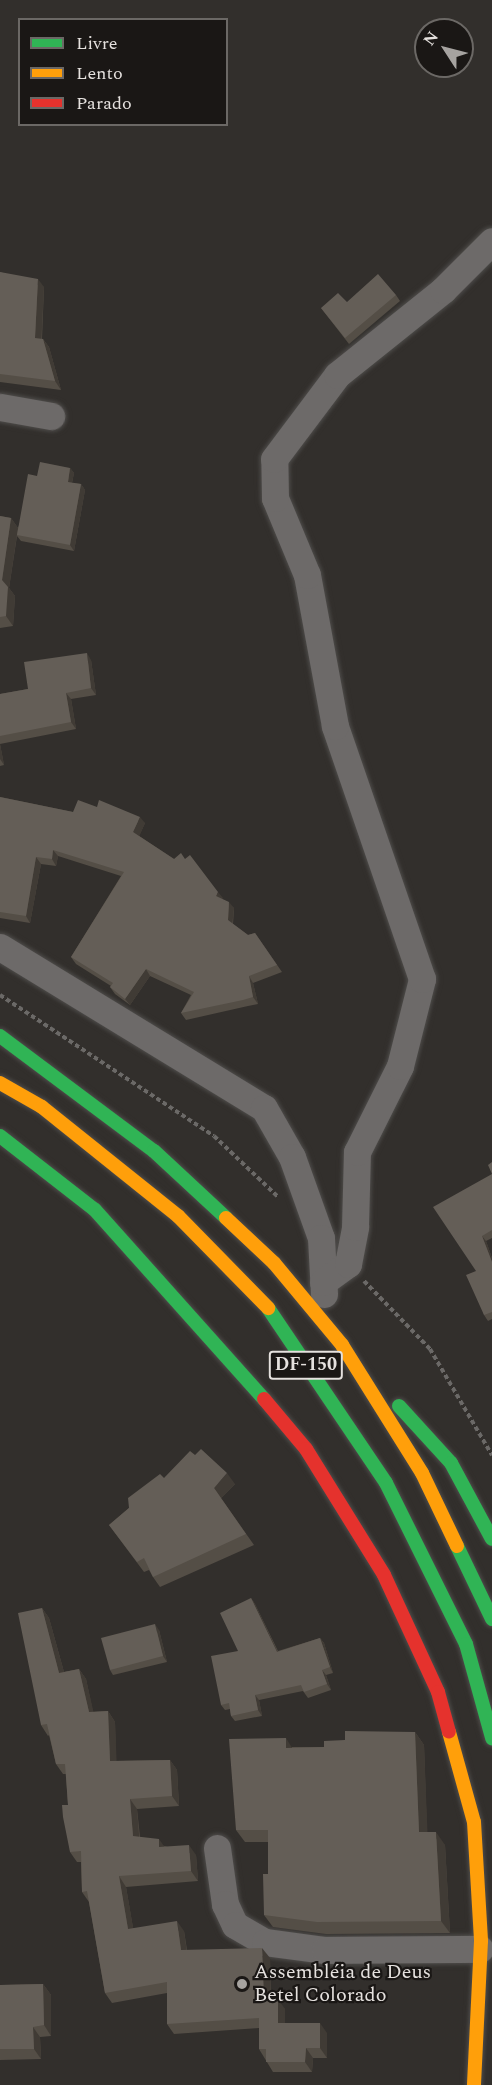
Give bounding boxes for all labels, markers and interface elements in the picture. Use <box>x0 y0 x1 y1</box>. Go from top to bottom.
legend <box>18 18 228 126</box>
north arrow <box>414 18 474 78</box>
text: N <box>418 26 445 51</box>
text: Livre <box>76 30 118 57</box>
text: Lento <box>76 60 123 87</box>
text: Parado <box>76 90 132 117</box>
road number: DF-150 <box>268 1350 344 1380</box>
place label: Assembléia de Deus Betel Colorado <box>254 1960 431 2007</box>
marker: Assembléia de Deus Betel Colorado <box>235 1977 249 1991</box>

